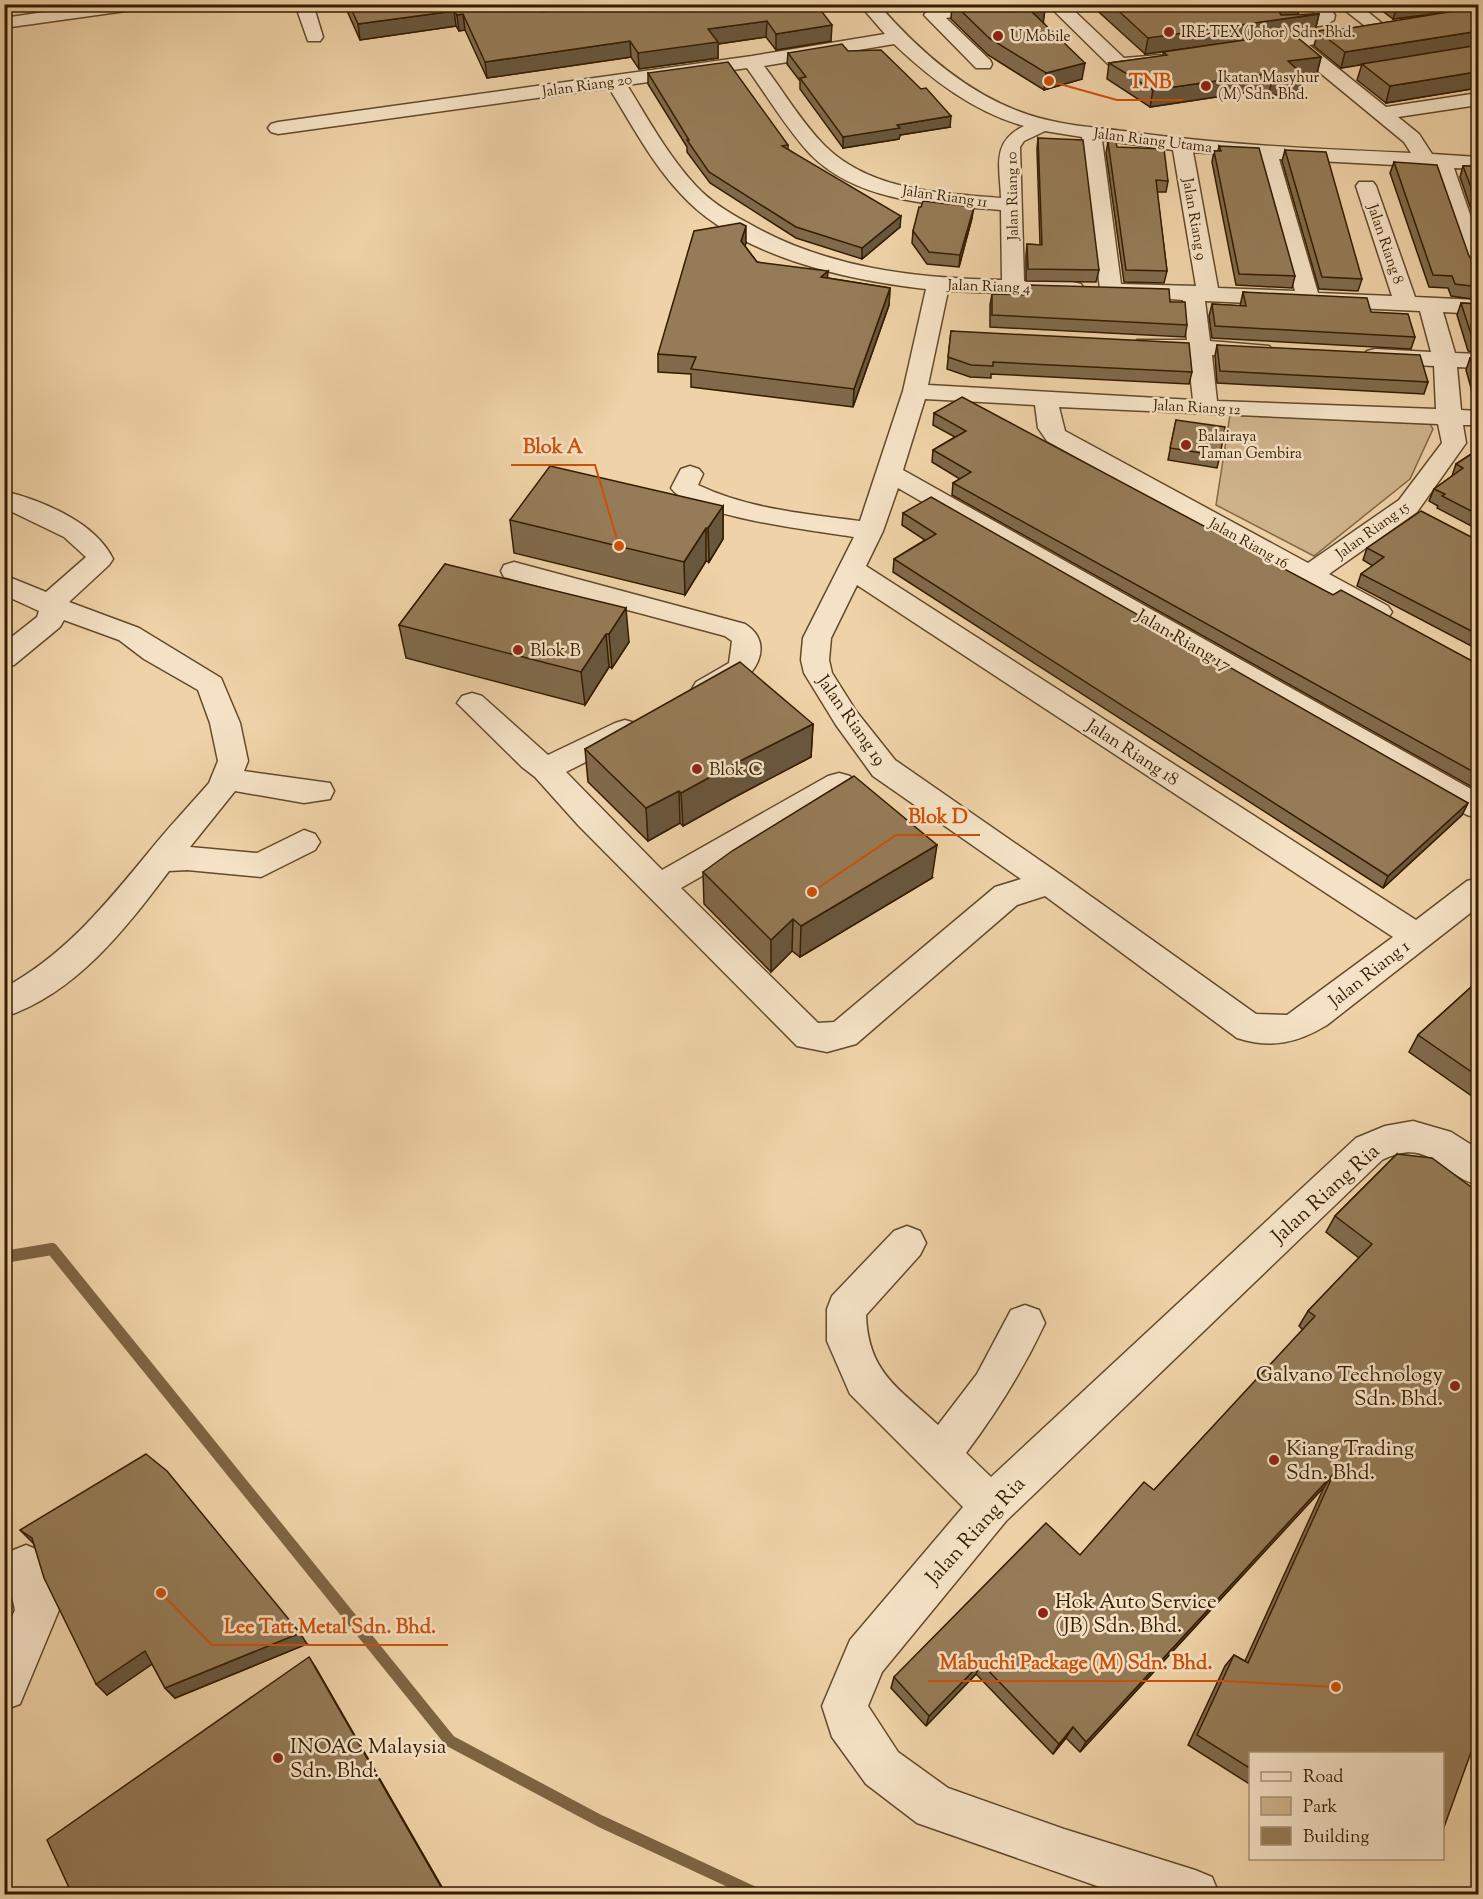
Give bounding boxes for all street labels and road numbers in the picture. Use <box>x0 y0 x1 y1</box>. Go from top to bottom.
street label: Jalan Riang 20 <box>540 70 634 103</box>
street label: Jalan Riang Utama <box>1091 124 1213 159</box>
street label: Jalan Riang 10 <box>1002 151 1025 241</box>
street label: Jalan Riang 9 <box>1176 176 1211 262</box>
street label: Jalan Riang 11 <box>900 181 989 214</box>
street label: Jalan Riang 8 <box>1361 201 1408 287</box>
street label: Jalan Riang 4 <box>946 276 1031 299</box>
street label: Jalan Riang 12 <box>1152 396 1241 421</box>
street label: Jalan Riang 15 <box>1331 497 1414 566</box>
street label: Jalan Riang 16 <box>1204 513 1292 575</box>
street label: Jalan Riang 17 <box>1130 604 1235 679</box>
street label: Jalan Riang 19 <box>809 670 891 772</box>
street label: Jalan Riang 18 <box>1080 713 1183 793</box>
street label: Jalan Riang 1 <box>1323 935 1416 1015</box>
street label: Jalan Riang Ria <box>1265 1137 1387 1252</box>
street label: Jalan Riang Ria <box>919 1470 1034 1593</box>

